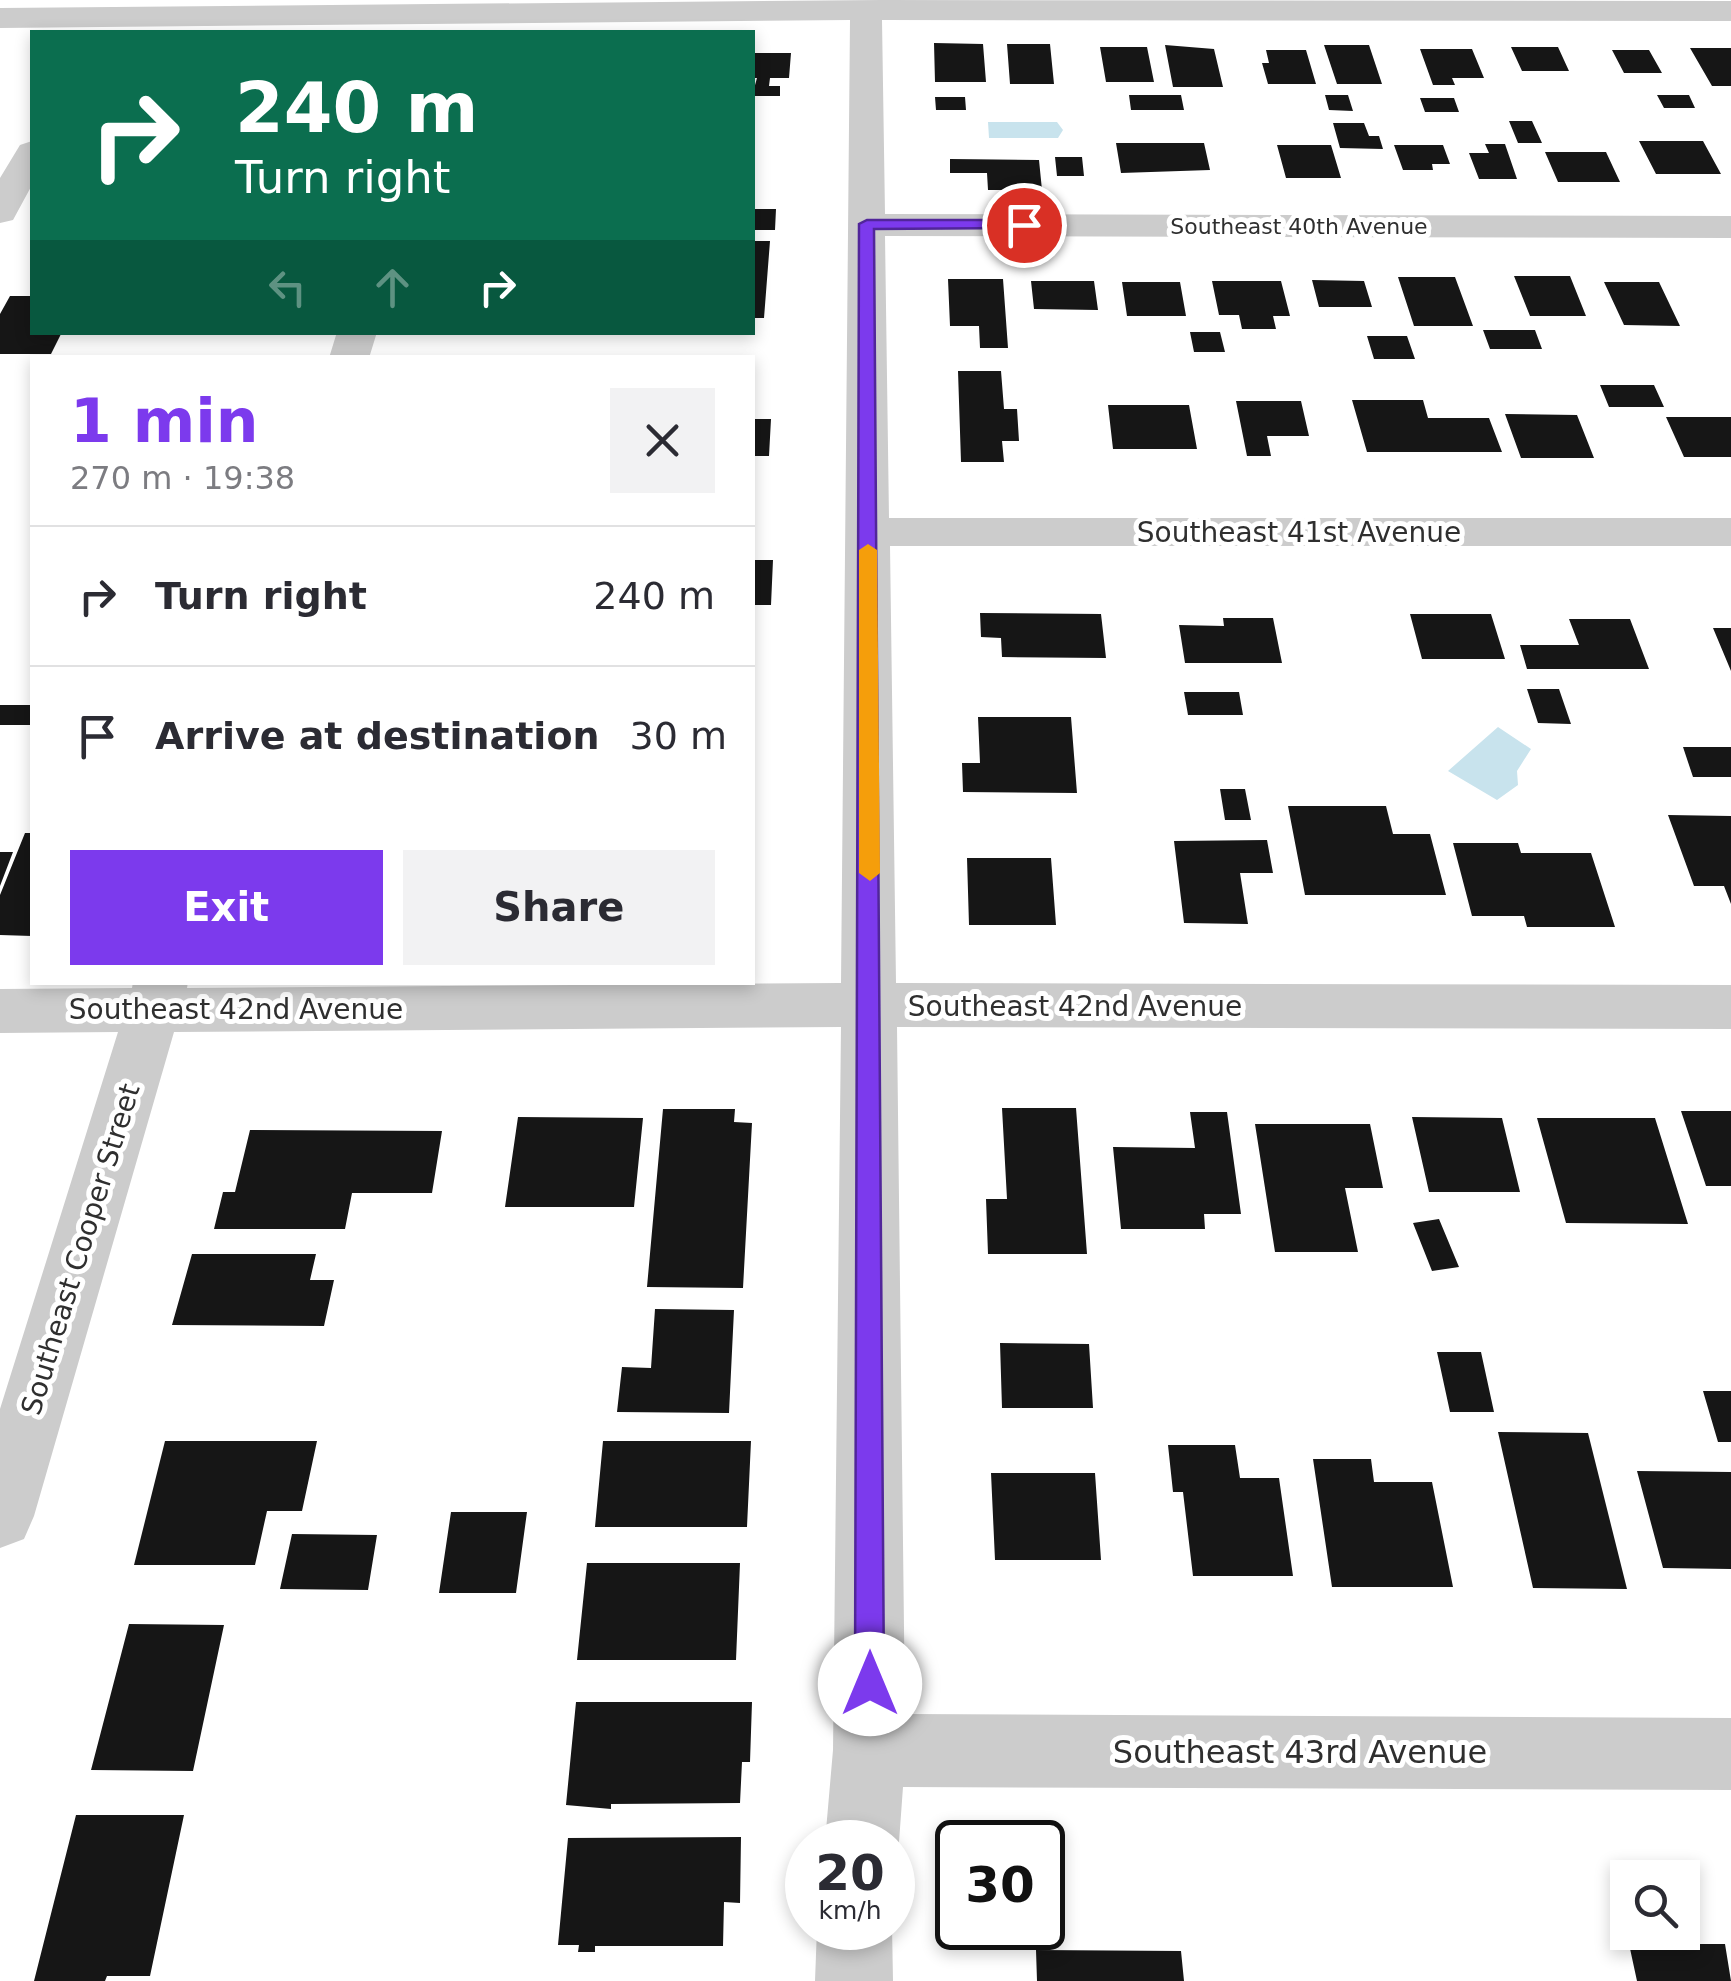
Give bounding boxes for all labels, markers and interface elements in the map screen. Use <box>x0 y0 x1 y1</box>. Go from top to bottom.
text: 240 m <box>235 67 478 149</box>
icon: right <box>70 70 200 200</box>
text: Turn right <box>235 151 450 204</box>
pin <box>982 183 1067 268</box>
icon: arrive <box>997 198 1052 253</box>
street label: Southeast 40th Avenue <box>1170 214 1428 239</box>
icon: left <box>260 260 315 315</box>
icon: ahead <box>365 260 420 315</box>
icon: right <box>470 260 525 315</box>
text: 1 min <box>70 386 258 456</box>
button: close <box>610 388 715 493</box>
text: 270 m · 19:38 <box>70 459 295 497</box>
street label: Southeast 41st Avenue <box>1137 516 1461 549</box>
icon: right <box>70 569 125 624</box>
text: Turn right <box>155 574 367 618</box>
text: 240 m <box>593 574 715 618</box>
icon: arrive <box>70 709 125 764</box>
text: Arrive at destination <box>155 714 600 758</box>
text: 30 m <box>630 714 727 758</box>
button: Exit <box>70 850 383 965</box>
button: Share <box>403 850 715 965</box>
street label: Southeast 42nd Avenue <box>908 990 1242 1023</box>
street label: Southeast 42nd Avenue <box>69 993 403 1026</box>
street label: Southeast Cooper Street <box>14 1080 147 1419</box>
position arrow <box>818 1632 922 1736</box>
street label: Southeast 43rd Avenue <box>1113 1733 1487 1771</box>
speed limit sign: 30 <box>935 1820 1065 1950</box>
text: 20 <box>815 1844 885 1902</box>
map controls <box>1610 1860 1700 1950</box>
button: search <box>1610 1860 1700 1950</box>
text: km/h <box>818 1896 882 1925</box>

